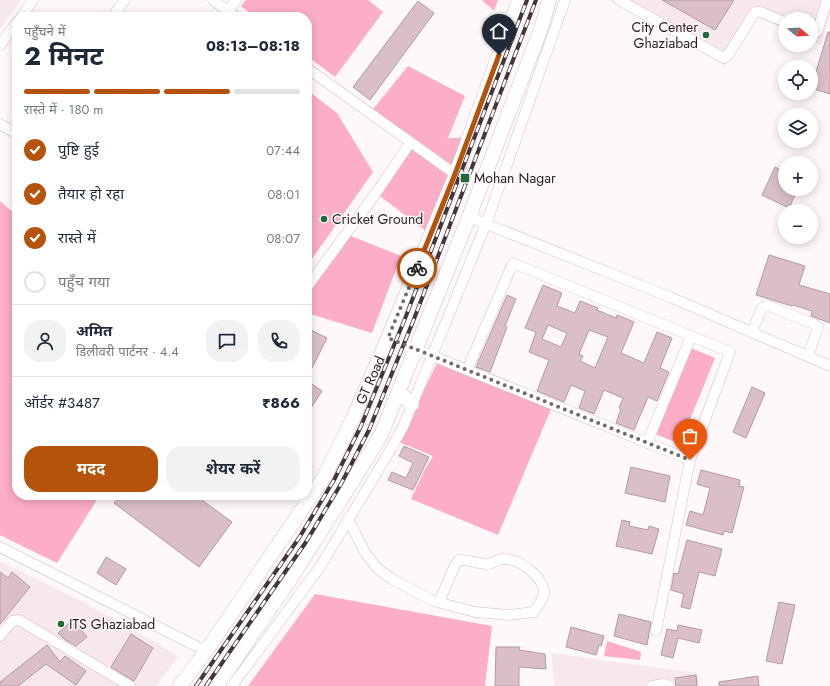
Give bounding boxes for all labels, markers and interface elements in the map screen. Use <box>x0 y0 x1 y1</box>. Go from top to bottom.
north arrow <box>778 12 818 52</box>
map controls <box>778 12 818 244</box>
pin <box>482 14 516 55</box>
place label: City Center Ghaziabad <box>632 17 698 53</box>
icon: home <box>488 20 510 42</box>
text: पहुँचने में <box>24 22 65 41</box>
marker: City Center Ghaziabad <box>701 30 711 40</box>
text: 08:13–08:18 <box>206 35 300 57</box>
text: 2 मिनट <box>24 37 103 75</box>
button: locate <box>778 60 818 100</box>
text: रास्ते में · 180 m <box>24 100 103 119</box>
button: layers <box>778 108 818 148</box>
icon: check <box>24 139 46 161</box>
text: पुष्टि हुई <box>58 139 99 161</box>
text: 07:44 <box>266 141 300 160</box>
button: + <box>778 156 818 196</box>
place label: Mohan Nagar <box>474 168 556 188</box>
marker: Mohan Nagar <box>459 172 471 184</box>
icon: check <box>24 183 46 205</box>
text: तैयार हो रहा <box>58 183 124 205</box>
text: 08:01 <box>268 185 300 204</box>
button: − <box>778 204 818 244</box>
place label: Cricket Ground <box>332 209 423 229</box>
marker: Cricket Ground <box>319 214 329 224</box>
icon: check <box>24 227 46 249</box>
text: रास्ते में <box>58 227 96 249</box>
text: 08:07 <box>267 229 300 248</box>
courier <box>397 248 437 288</box>
icon: bike <box>406 257 428 279</box>
text: पहुँच गया <box>58 271 110 293</box>
button: person <box>24 320 66 362</box>
text: अमित <box>76 320 112 342</box>
button: chat <box>206 320 248 362</box>
button: phone <box>258 320 300 362</box>
text: डिलीवरी पार्टनर · 4.4 <box>76 342 179 361</box>
street label: GT Road <box>350 352 390 408</box>
text: ऑर्डर #3487 <box>24 392 100 414</box>
text: ₹866 <box>262 392 300 414</box>
pin <box>673 419 707 460</box>
icon: bag <box>679 425 701 447</box>
button: मदद <box>24 446 158 492</box>
button: शेयर करें <box>166 446 300 492</box>
place label: ITS Ghaziabad <box>69 614 155 634</box>
marker: ITS Ghaziabad <box>56 619 66 629</box>

